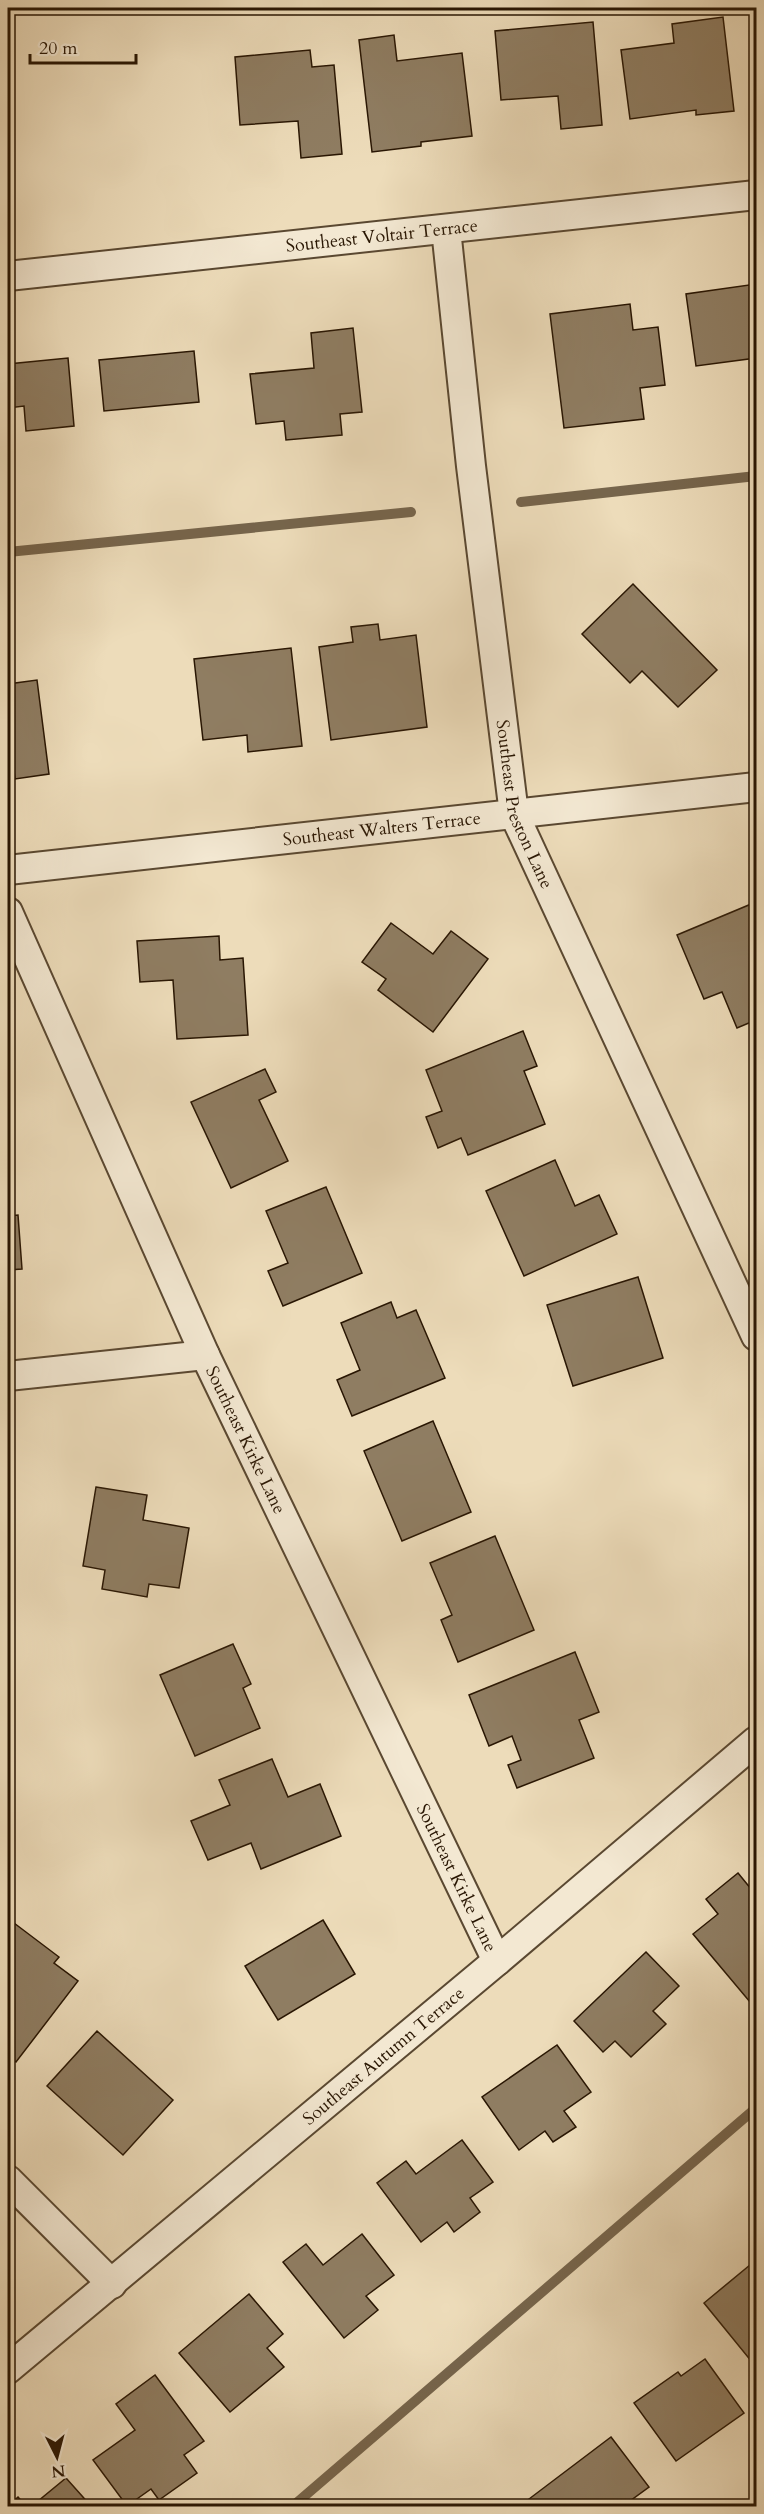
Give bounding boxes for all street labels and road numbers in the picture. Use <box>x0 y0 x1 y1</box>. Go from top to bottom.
street label: Southeast Voltair Terrace <box>285 213 479 259</box>
street label: Southeast Preston Lane <box>489 718 559 893</box>
street label: Southeast Walters Terrace <box>281 806 482 852</box>
street label: Southeast Kirke Lane <box>199 1362 292 1518</box>
street label: Southeast Kirke Lane <box>410 1800 503 1956</box>
street label: Southeast Autumn Terrace <box>297 1981 470 2131</box>

